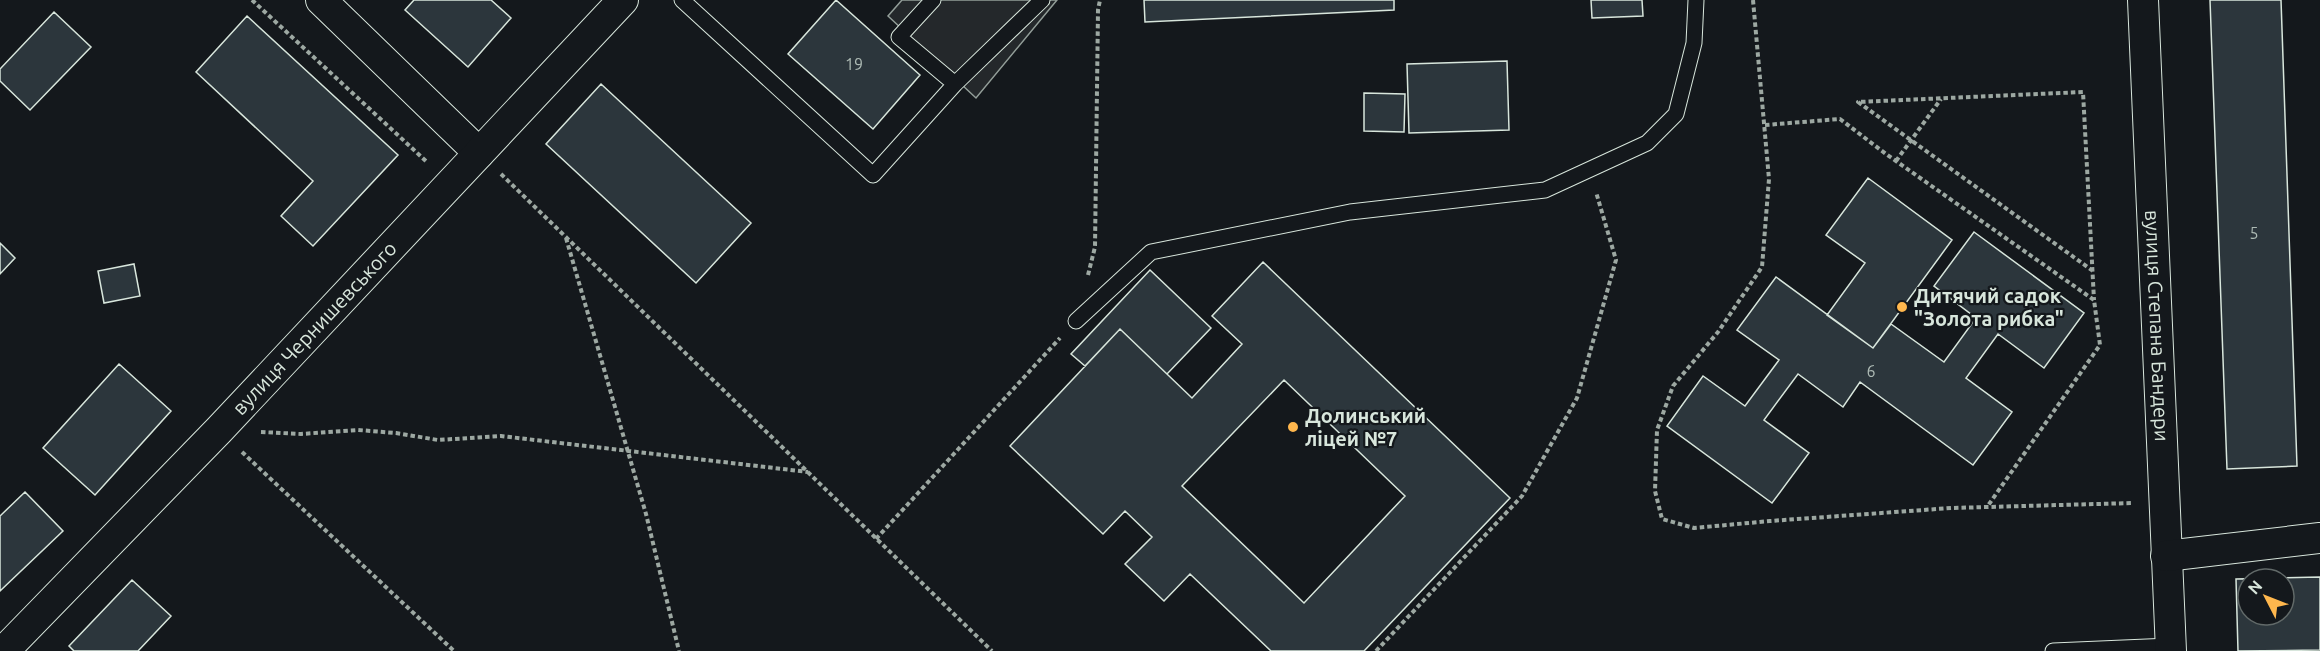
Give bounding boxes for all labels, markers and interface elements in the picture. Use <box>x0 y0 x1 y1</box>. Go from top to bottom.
house number: 19 <box>845 55 863 73</box>
street label: вулиця Степана Бандери <box>2141 209 2174 442</box>
house number: 5 <box>2249 224 2259 242</box>
street label: вулиця Чернишевського <box>228 237 401 419</box>
place label: Дитячий садок "Золота рибка" <box>1914 284 2064 330</box>
marker: Дитячий садок "Золота рибка" <box>1895 300 1909 314</box>
house number: 6 <box>1866 362 1876 380</box>
place label: Долинський ліцей №7 <box>1305 404 1426 450</box>
marker: Долинський ліцей №7 <box>1286 420 1300 434</box>
north arrow <box>2236 567 2296 627</box>
text: N <box>2244 577 2266 597</box>

